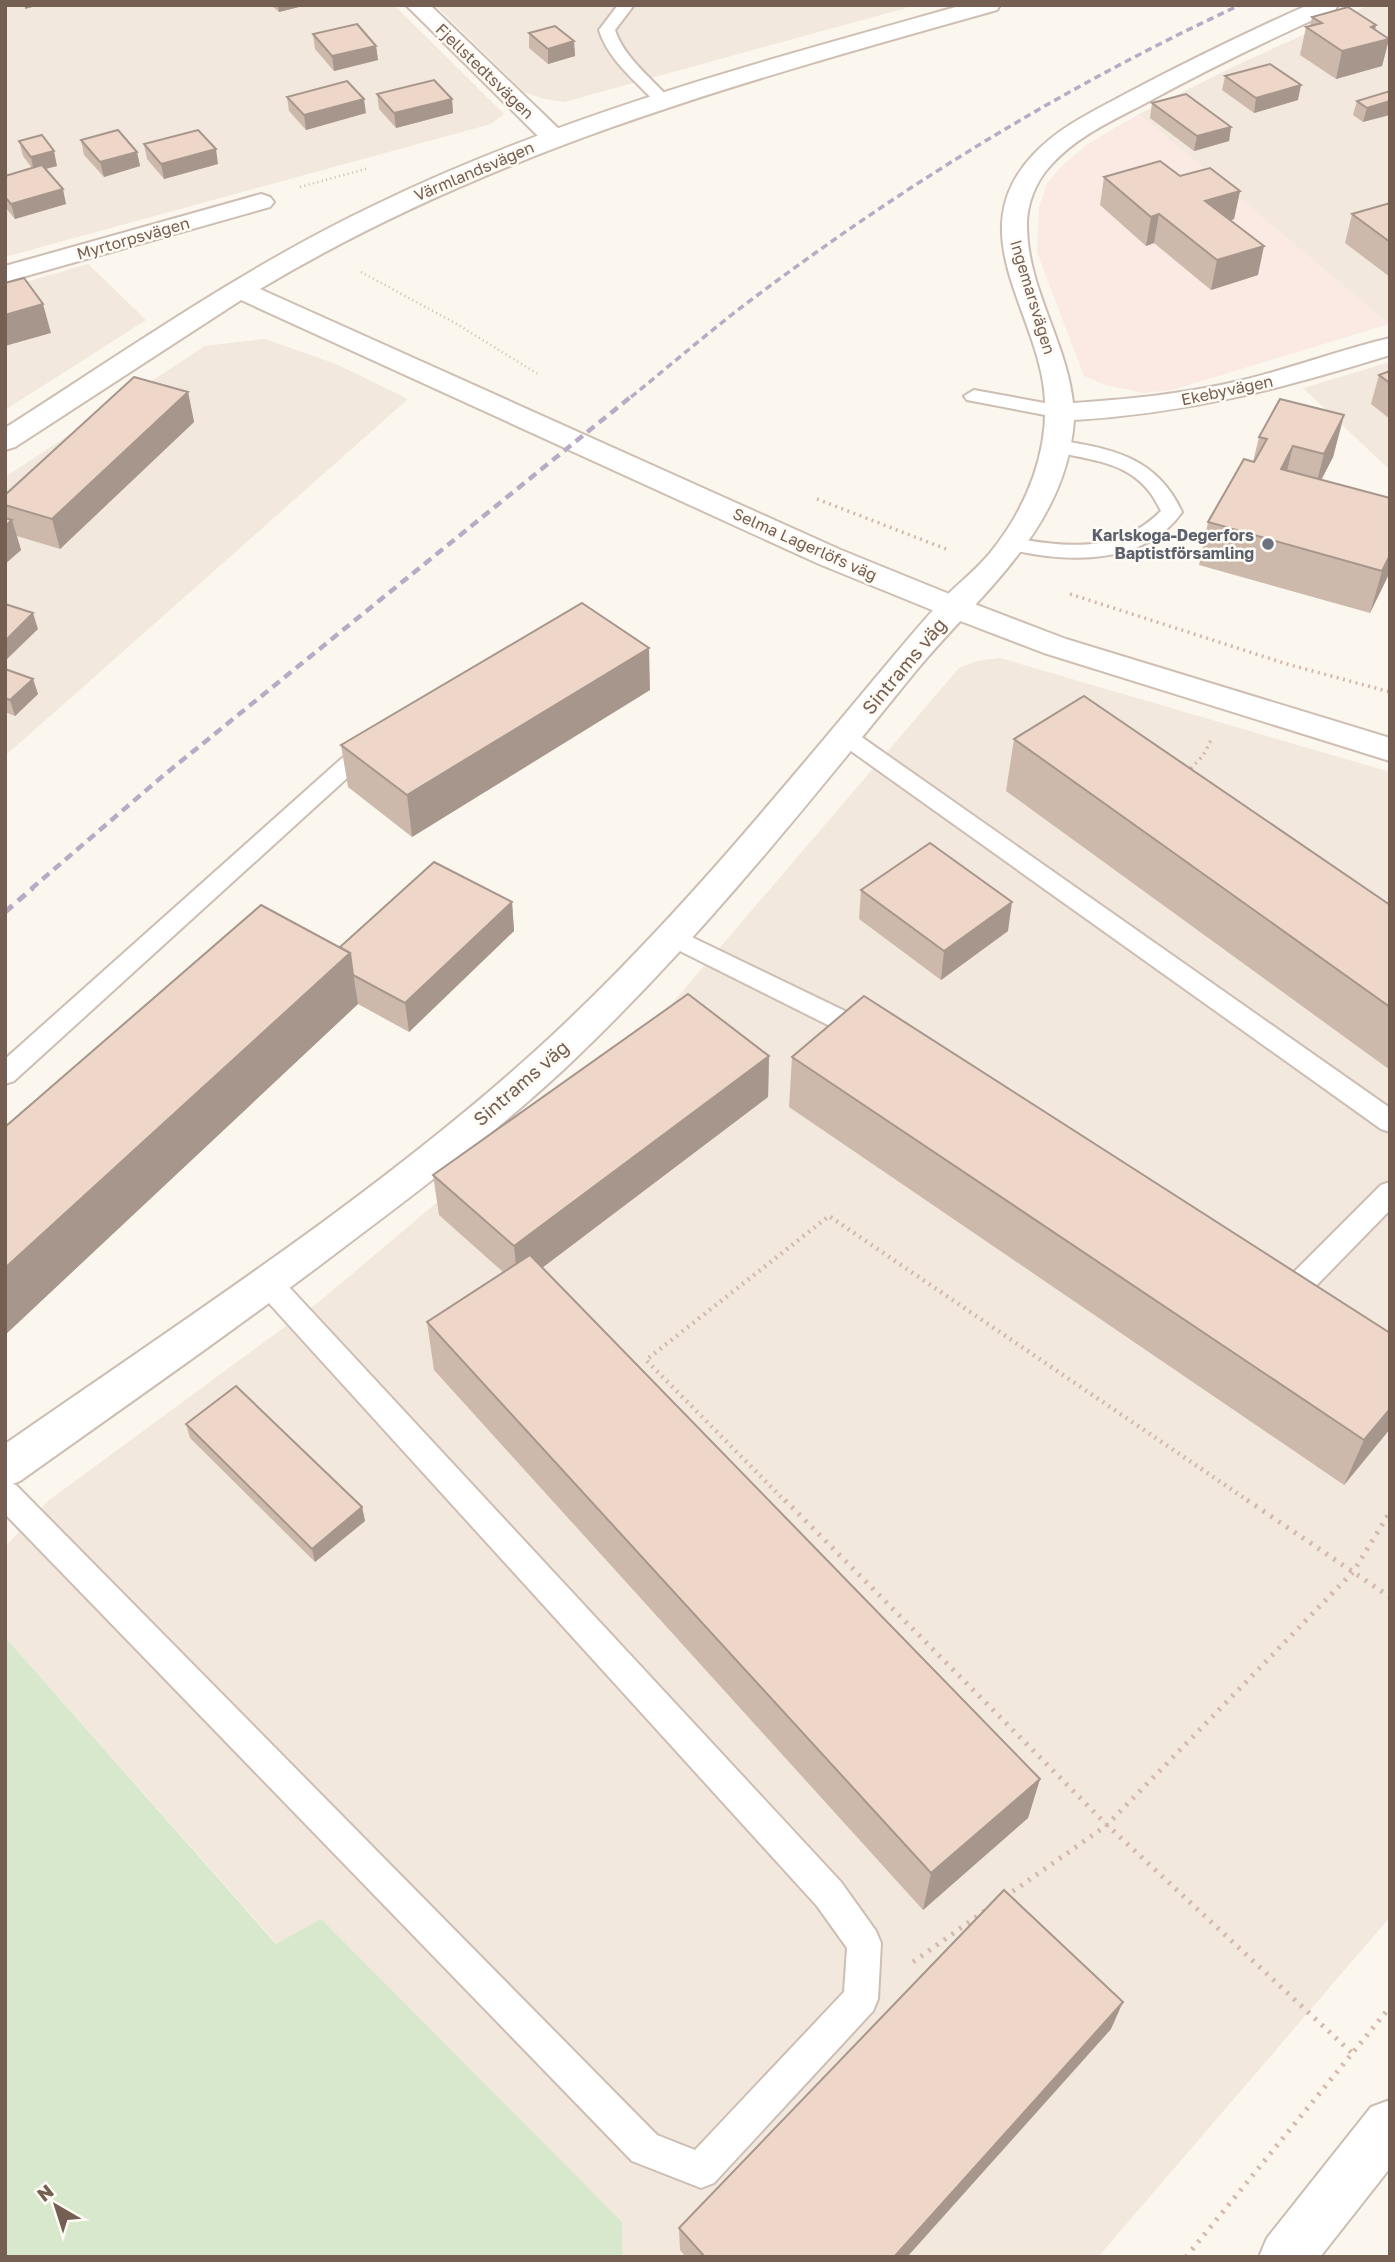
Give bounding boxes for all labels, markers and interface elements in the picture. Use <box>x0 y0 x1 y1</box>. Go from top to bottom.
street label: Fjellstedtsvägen <box>432 19 538 123</box>
street label: Värmlandsvägen <box>411 137 537 205</box>
street label: Myrtorpsvägen <box>74 212 192 264</box>
street label: Ingemarsvägen <box>1006 237 1060 357</box>
street label: Ekebyvägen <box>1179 371 1275 409</box>
street label: Selma Lagerlöfs väg <box>730 503 880 585</box>
place label: Karlskoga-Degerfors Baptistförsamling <box>1092 525 1254 563</box>
marker: Karlskoga-Degerfors Baptistförsamling <box>1260 536 1276 552</box>
street label: Sintrams väg <box>857 613 951 719</box>
street label: Sintrams väg <box>468 1035 573 1130</box>
north arrow <box>21 2171 91 2241</box>
text: N <box>32 2179 58 2206</box>

